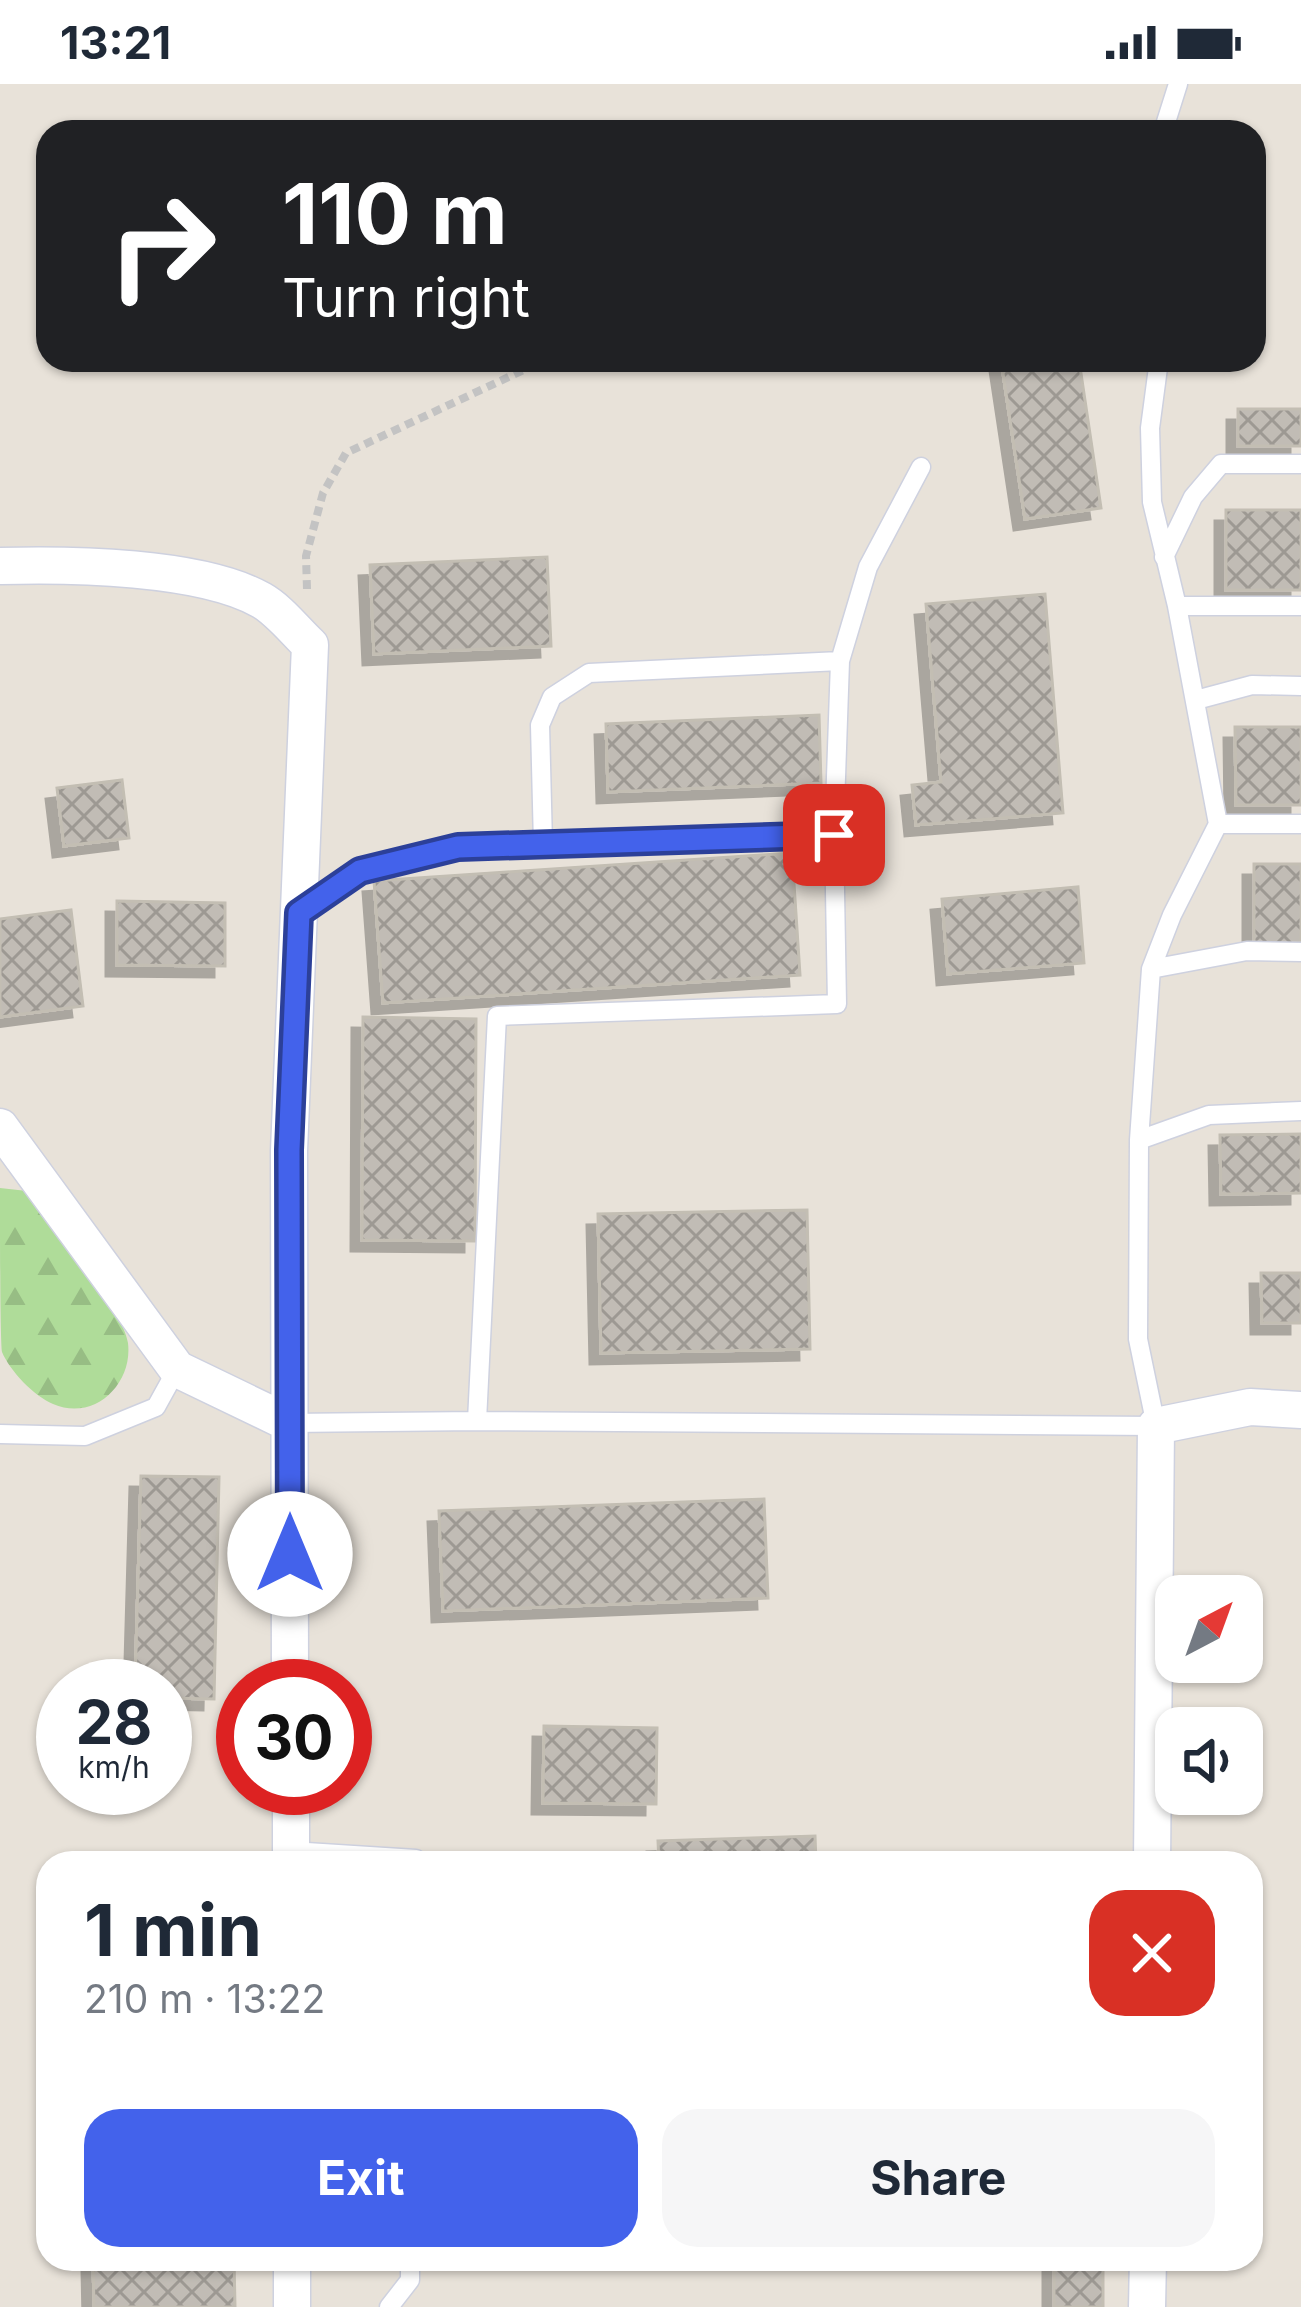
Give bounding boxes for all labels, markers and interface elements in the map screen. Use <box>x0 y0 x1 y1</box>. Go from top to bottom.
text: 13:21 <box>60 15 171 70</box>
text: 110 m <box>282 163 508 264</box>
icon: right <box>84 168 240 324</box>
text: Turn right <box>282 265 530 330</box>
pin <box>783 784 885 886</box>
icon: arrive <box>801 802 867 868</box>
position arrow <box>227 1491 353 1617</box>
north arrow <box>1155 1575 1263 1683</box>
map controls <box>1155 1575 1263 1815</box>
speed limit sign: 30 <box>216 1659 372 1815</box>
text: 28 <box>76 1686 152 1758</box>
button: sound <box>1155 1707 1263 1815</box>
text: km/h <box>78 1749 150 1785</box>
text: 1 min <box>84 1886 262 1973</box>
button: close <box>1089 1890 1215 2016</box>
text: 210 m · 13:22 <box>84 1975 325 2022</box>
button: Exit <box>84 2109 638 2247</box>
button: Share <box>662 2109 1215 2247</box>

